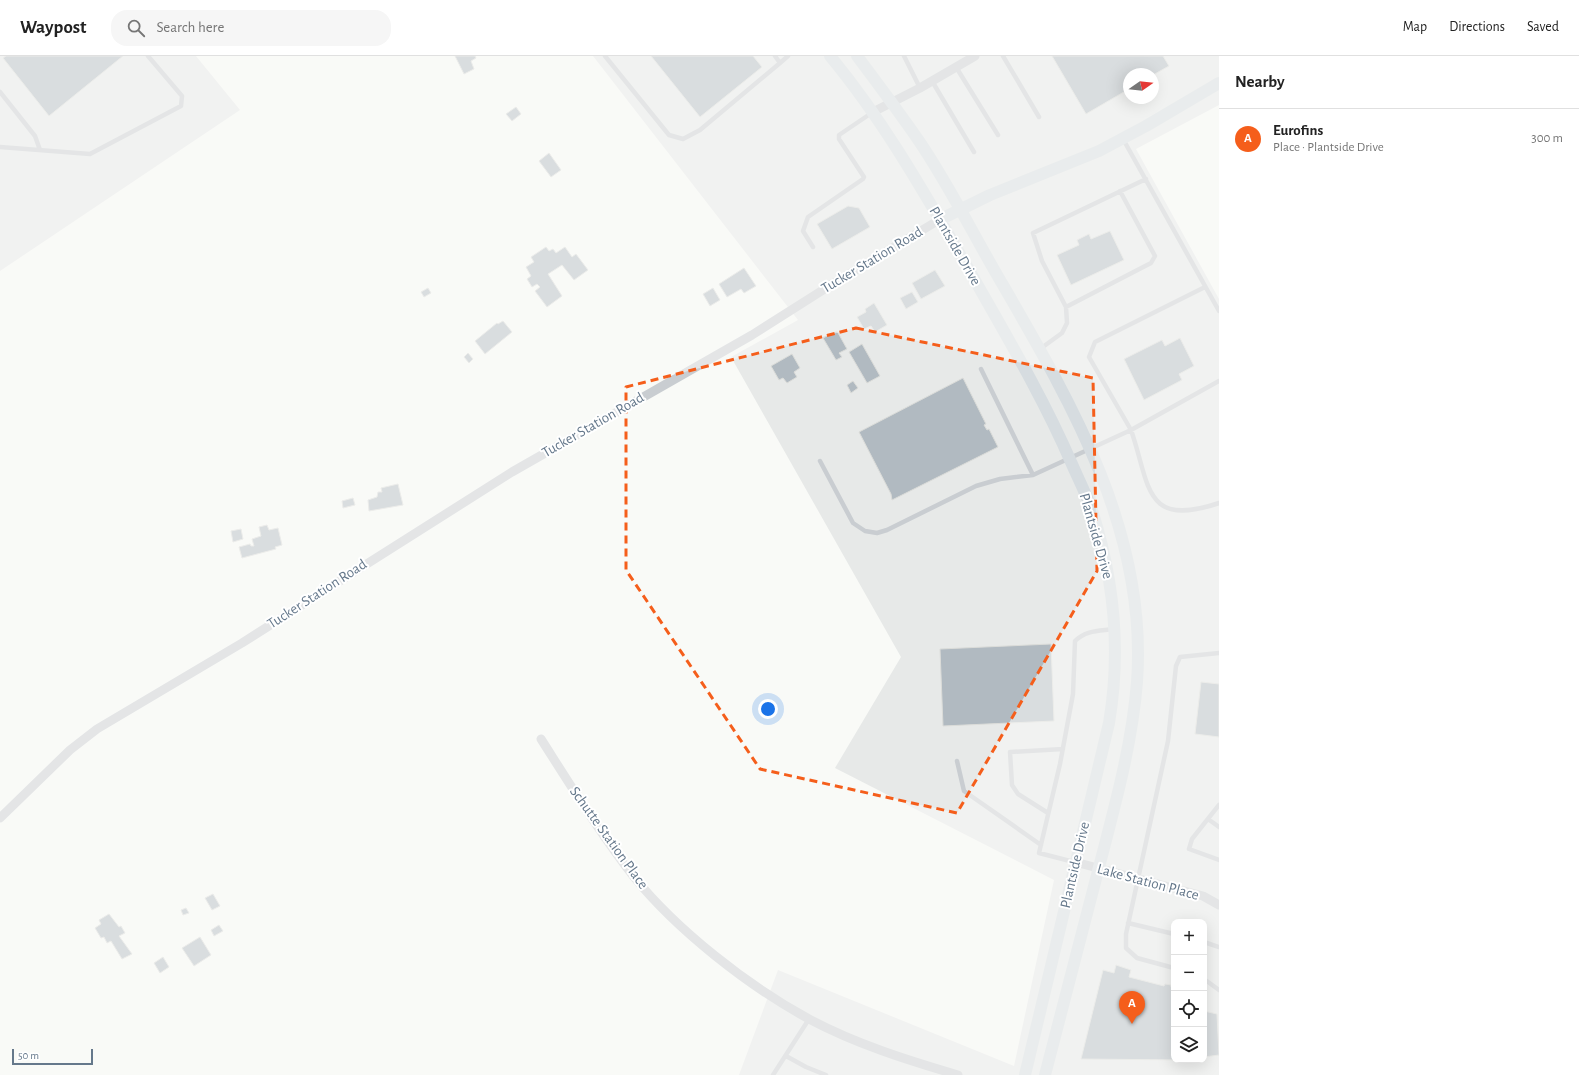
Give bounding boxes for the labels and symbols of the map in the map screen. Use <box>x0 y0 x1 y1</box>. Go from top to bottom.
north arrow <box>1123 68 1159 104</box>
street label: Plantside Drive <box>926 204 984 288</box>
street label: Tucker Station Road <box>819 224 925 296</box>
street label: Tucker Station Road <box>539 390 647 460</box>
street label: Plantside Drive <box>1077 491 1115 581</box>
street label: Tucker Station Road <box>265 556 369 632</box>
your location <box>758 699 778 719</box>
street label: Schutte Station Place <box>567 784 651 892</box>
street label: Plantside Drive <box>1058 820 1092 910</box>
street label: Lake Station Place <box>1095 861 1201 903</box>
pin: A <box>1119 991 1145 1024</box>
scale bar <box>12 1047 93 1066</box>

